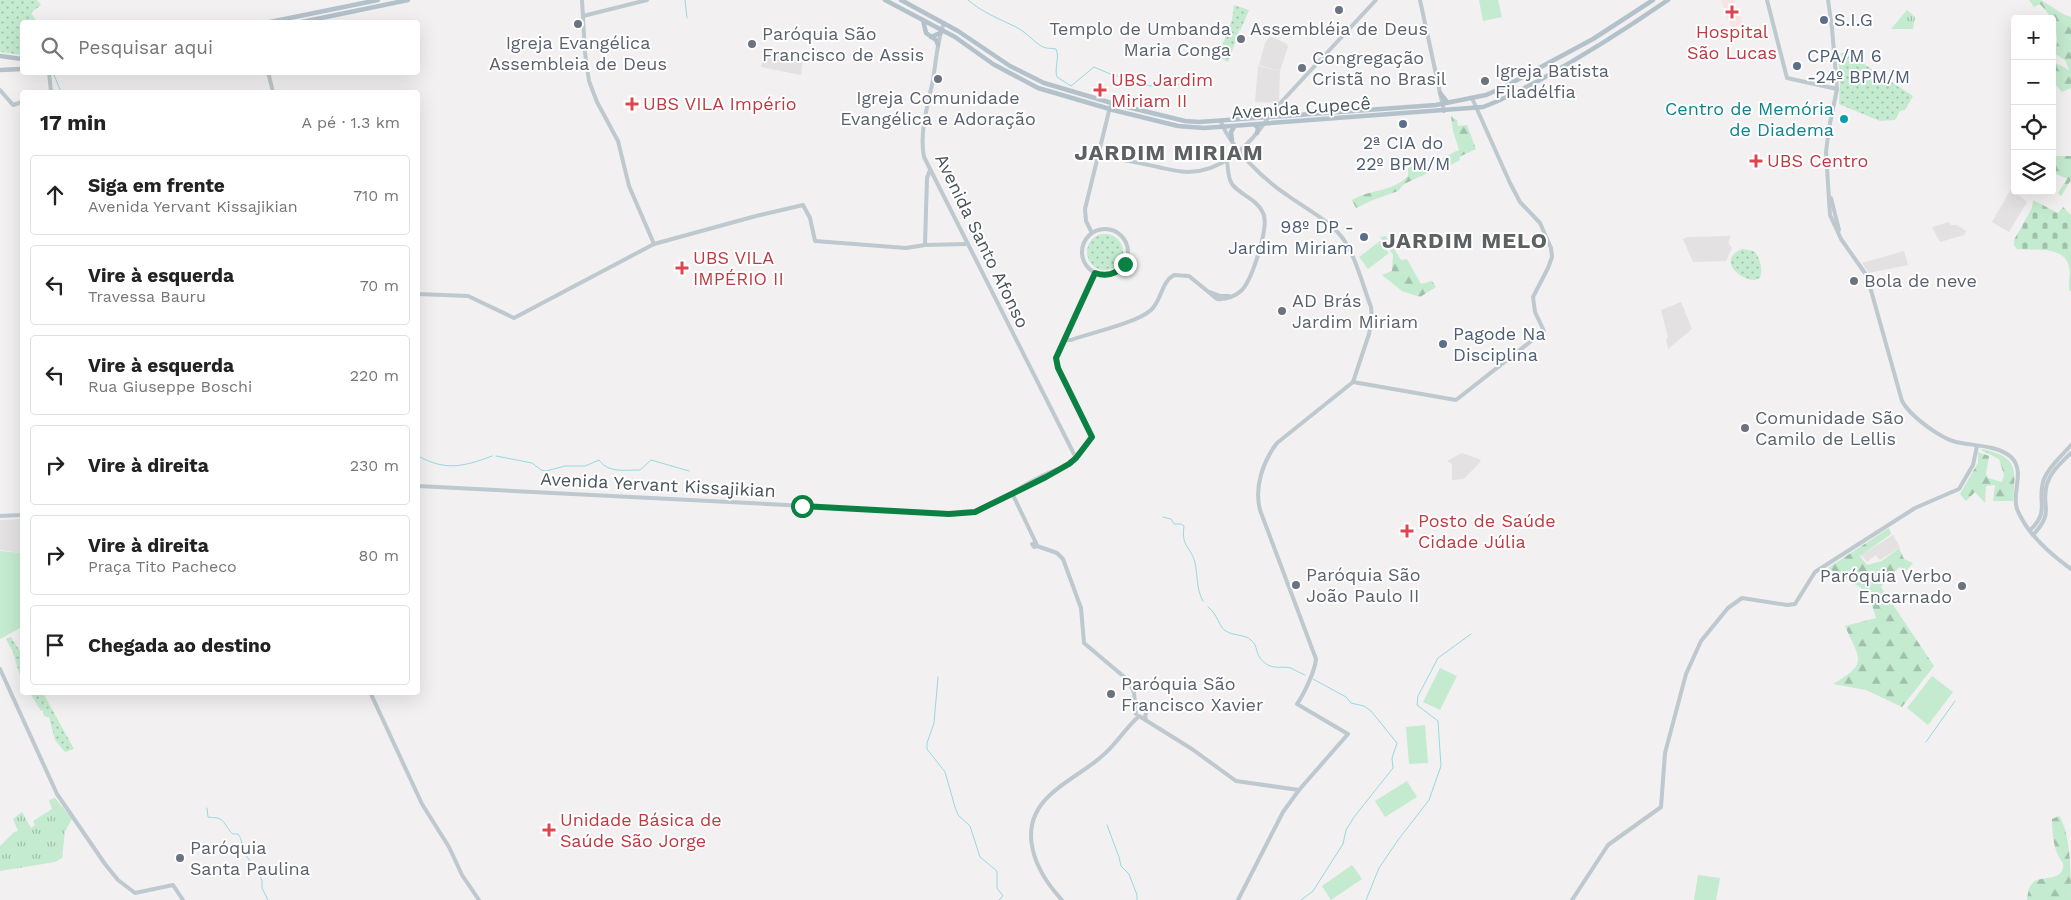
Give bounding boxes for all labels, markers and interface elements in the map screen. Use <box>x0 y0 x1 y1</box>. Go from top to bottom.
marker: Assembléia de Deus <box>1333 4 1345 16</box>
marker: Hospital São Lucas <box>1725 5 1739 19</box>
place label: S.I.G <box>1834 9 1873 30</box>
marker: S.I.G <box>1818 14 1830 26</box>
map controls <box>2011 15 2056 195</box>
button: + <box>2011 15 2056 60</box>
marker: Igreja Evangélica Assembleia de Deus <box>572 18 584 30</box>
place label: Templo de Umbanda Maria Conga <box>1049 18 1231 60</box>
place label: Assembléia de Deus <box>1250 18 1428 39</box>
search box <box>20 20 420 75</box>
place label: Hospital São Lucas <box>1687 21 1777 63</box>
place label: Paróquia São Francisco de Assis <box>762 23 924 65</box>
place label: Igreja Evangélica Assembleia de Deus <box>489 32 667 74</box>
marker: Templo de Umbanda Maria Conga <box>1235 33 1247 45</box>
icon: search <box>38 34 66 62</box>
text: Pesquisar aqui <box>78 36 213 59</box>
marker: Paróquia São Francisco de Assis <box>746 38 758 50</box>
place label: CPA/M 6 -24º BPM/M <box>1807 45 1910 87</box>
place label: Congregação Cristã no Brasil <box>1312 47 1447 89</box>
place label: Igreja Batista Filadélfia <box>1495 60 1609 102</box>
marker: CPA/M 6 -24º BPM/M <box>1791 60 1803 72</box>
button: − <box>2011 60 2056 105</box>
marker: Congregação Cristã no Brasil <box>1296 62 1308 74</box>
place label: UBS Jardim Miriam II <box>1111 69 1213 111</box>
marker: Igreja Comunidade Evangélica e Adoração <box>932 73 944 85</box>
marker: Igreja Batista Filadélfia <box>1479 75 1491 87</box>
marker: UBS Jardim Miriam II <box>1093 83 1107 97</box>
place label: Igreja Comunidade Evangélica e Adoração <box>840 87 1036 129</box>
street label: Avenida Cupecê <box>1231 92 1371 123</box>
place label: UBS VILA Império <box>643 93 797 114</box>
marker: UBS VILA Império <box>625 97 639 111</box>
place label: Centro de Memória de Diadema <box>1665 98 1834 140</box>
button: locate <box>2011 105 2056 150</box>
text: 17 min <box>40 110 106 135</box>
text: A pé · 1.3 km <box>302 113 400 132</box>
marker: Centro de Memória de Diadema <box>1838 113 1850 125</box>
marker: 2ª CIA do 22º BPM/M <box>1397 118 1409 130</box>
place label: 2ª CIA do 22º BPM/M <box>1356 132 1450 174</box>
district label: JARDIM MIRIAM <box>1074 140 1264 165</box>
street label: Avenida Santo Afonso <box>931 150 1034 331</box>
place label: UBS Centro <box>1767 150 1868 171</box>
button: layers <box>2011 150 2056 195</box>
marker: UBS Centro <box>1749 154 1763 168</box>
text: Siga em frente <box>88 174 225 197</box>
icon: ahead <box>41 181 69 209</box>
text: 710 m <box>353 186 399 205</box>
text: Avenida Yervant Kissajikian <box>88 197 298 216</box>
place label: 98º DP - Jardim Miriam <box>1228 216 1354 258</box>
district label: JARDIM MELO <box>1382 228 1548 253</box>
marker: 98º DP - Jardim Miriam <box>1358 231 1370 243</box>
place label: UBS VILA IMPÉRIO II <box>693 247 784 289</box>
route end <box>1114 253 1137 276</box>
marker: UBS VILA IMPÉRIO II <box>675 261 689 275</box>
text: Vire à esquerda <box>88 264 234 287</box>
place label: Bola de neve <box>1864 270 1977 291</box>
icon: left <box>41 271 69 299</box>
marker: Bola de neve <box>1848 275 1860 287</box>
text: 70 m <box>360 276 399 295</box>
text: Travessa Bauru <box>88 287 206 306</box>
place label: AD Brás Jardim Miriam <box>1292 290 1418 332</box>
marker: AD Brás Jardim Miriam <box>1276 305 1288 317</box>
place label: Pagode Na Disciplina <box>1453 323 1546 365</box>
marker: Pagode Na Disciplina <box>1437 338 1449 350</box>
text: Vire à esquerda <box>88 354 234 377</box>
icon: left <box>41 361 69 389</box>
text: 220 m <box>350 366 399 385</box>
text: Rua Giuseppe Boschi <box>88 377 252 396</box>
place label: Comunidade São Camilo de Lellis <box>1755 407 1904 449</box>
marker: Comunidade São Camilo de Lellis <box>1739 422 1751 434</box>
icon: right <box>41 451 69 479</box>
text: Vire à direita <box>88 454 209 477</box>
text: 230 m <box>350 456 399 475</box>
street label: Avenida Yervant Kissajikian <box>540 468 776 501</box>
route start <box>791 495 814 518</box>
place label: Posto de Saúde Cidade Júlia <box>1418 510 1556 552</box>
marker: Posto de Saúde Cidade Júlia <box>1400 524 1414 538</box>
text: Vire à direita <box>88 534 209 557</box>
icon: right <box>41 541 69 569</box>
text: 80 m <box>358 546 399 565</box>
text: Praça Tito Pacheco <box>88 557 237 576</box>
place label: Paróquia São João Paulo II <box>1306 564 1420 606</box>
place label: Paróquia Verbo Encarnado <box>1820 565 1952 607</box>
marker: Paróquia São João Paulo II <box>1290 579 1302 591</box>
marker: Paróquia Verbo Encarnado <box>1956 580 1968 592</box>
icon: arrive <box>41 631 69 659</box>
text: Chegada ao destino <box>88 634 271 657</box>
place label: Paróquia São Francisco Xavier <box>1121 673 1263 715</box>
marker: Paróquia São Francisco Xavier <box>1105 688 1117 700</box>
place label: Unidade Básica de Saúde São Jorge <box>560 809 722 851</box>
marker: Unidade Básica de Saúde São Jorge <box>542 823 556 837</box>
place label: Paróquia Santa Paulina <box>190 837 310 879</box>
marker: Paróquia Santa Paulina <box>174 852 186 864</box>

